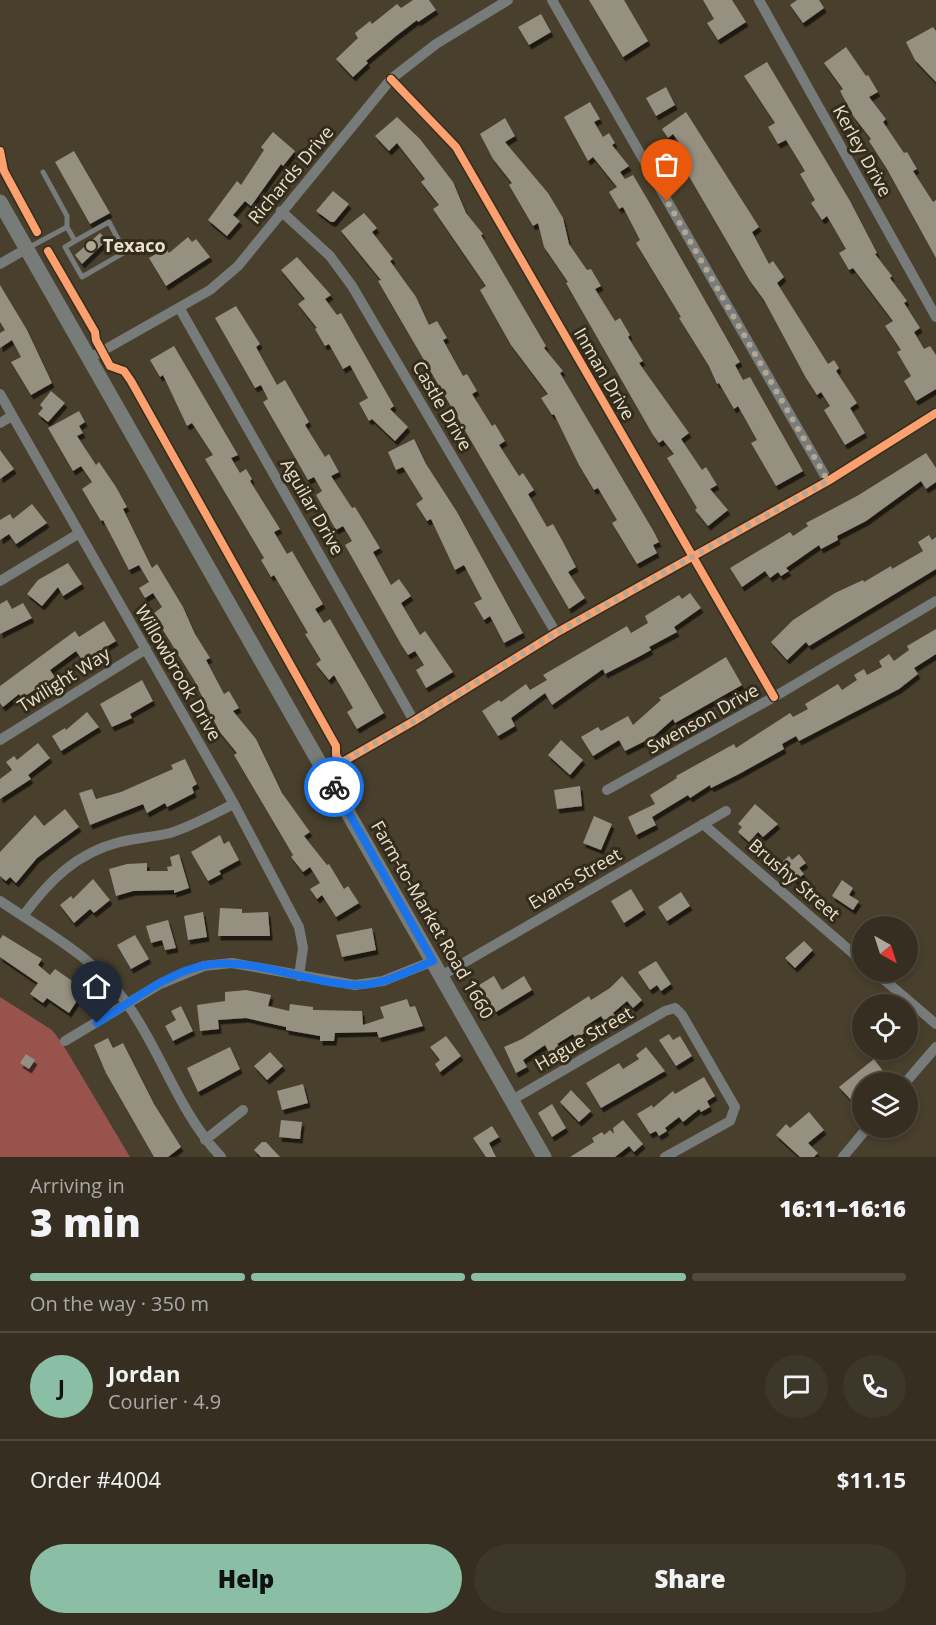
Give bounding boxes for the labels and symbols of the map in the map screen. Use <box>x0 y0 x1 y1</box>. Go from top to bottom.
street label: Kerley Drive <box>828 101 898 200</box>
street label: Richards Drive <box>242 120 338 228</box>
pin <box>641 139 692 201</box>
place label: Texaco <box>103 233 166 257</box>
marker: Texaco <box>84 239 98 253</box>
street label: Inman Drive <box>569 323 641 424</box>
street label: Castle Drive <box>408 356 478 455</box>
street label: Aguilar Drive <box>276 454 350 559</box>
street label: Willowbrook Drive <box>130 600 228 745</box>
street label: Twilight Way <box>13 641 115 717</box>
street label: Swenson Drive <box>642 678 763 759</box>
courier <box>304 757 364 817</box>
street label: Farm-to-Market Road 1660 <box>366 816 500 1023</box>
street label: Brushy Street <box>744 833 845 926</box>
street label: Evans Street <box>524 842 625 914</box>
north arrow <box>852 916 918 982</box>
pin <box>71 961 122 1023</box>
street label: Hague Street <box>530 1000 637 1076</box>

